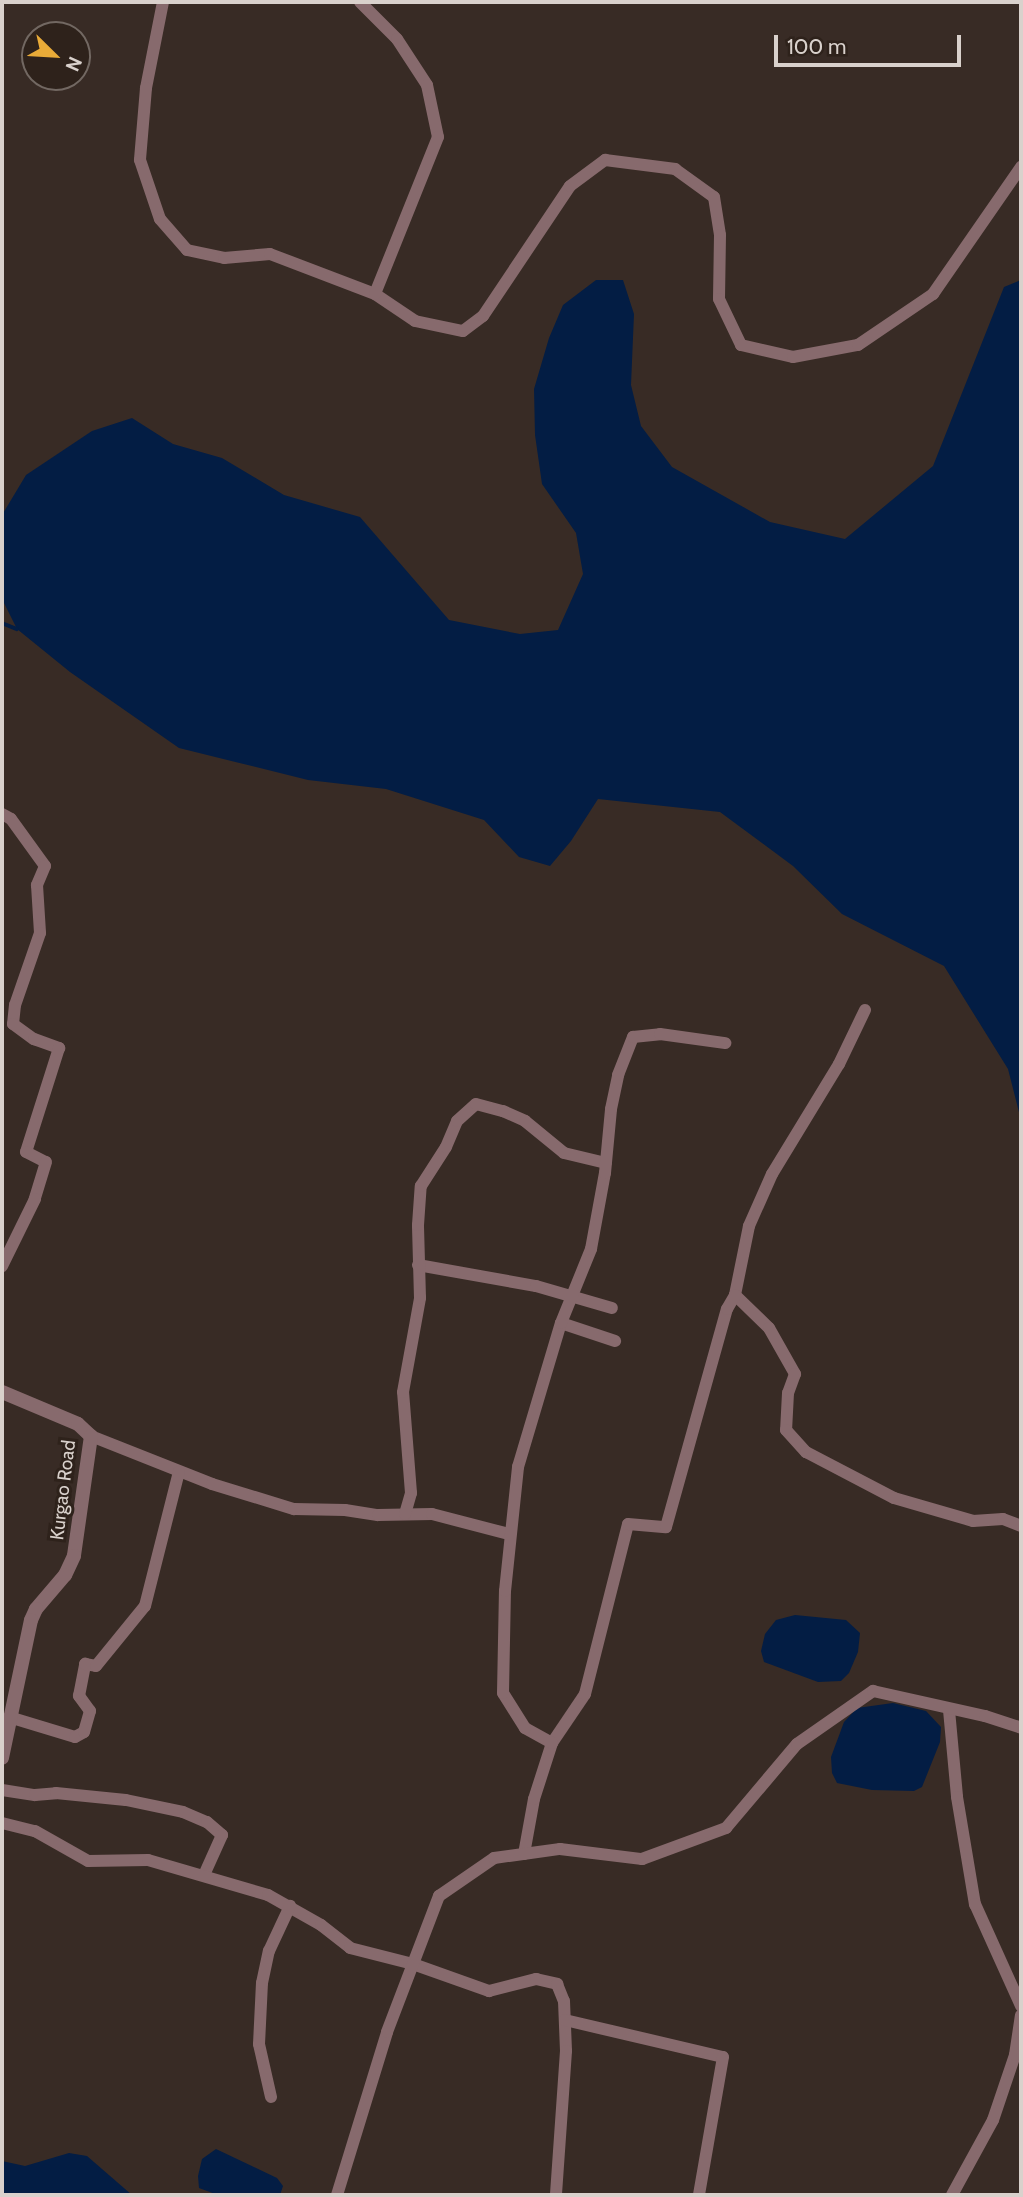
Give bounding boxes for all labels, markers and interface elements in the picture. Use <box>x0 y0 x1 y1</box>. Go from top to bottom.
north arrow <box>21 21 91 91</box>
scale bar <box>778 21 965 65</box>
text: 100 m <box>787 34 846 59</box>
text: N <box>61 53 87 75</box>
street label: Kurgao Road <box>46 1439 80 1541</box>

